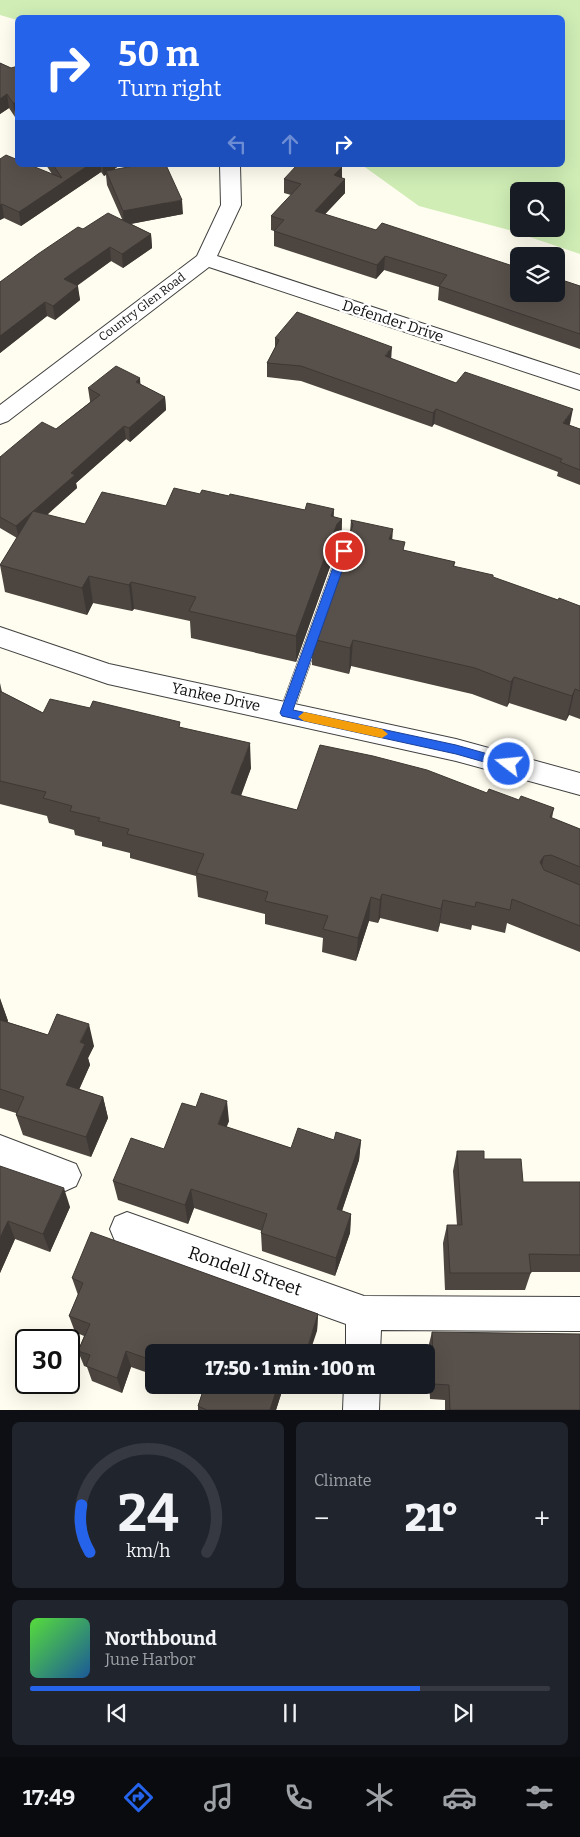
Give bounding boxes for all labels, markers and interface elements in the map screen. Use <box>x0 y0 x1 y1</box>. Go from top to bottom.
text: 50 m <box>118 33 199 75</box>
icon: right <box>35 35 100 100</box>
text: Turn right <box>118 75 221 102</box>
icon: left <box>223 130 251 158</box>
icon: ahead <box>276 130 304 158</box>
icon: right <box>329 130 357 158</box>
map controls <box>510 182 565 302</box>
button: search <box>510 182 565 237</box>
button: layers <box>510 247 565 302</box>
street label: Country Glen Road <box>96 270 188 344</box>
street label: Defender Drive <box>340 296 446 346</box>
pin <box>323 530 365 572</box>
icon: arrive <box>330 537 358 565</box>
street label: Yankee Drive <box>170 679 262 715</box>
position arrow <box>482 737 534 789</box>
street label: Rondell Street <box>185 1241 305 1301</box>
speed limit sign: 30 <box>15 1329 80 1394</box>
text: 17:50 · 1 min · 100 m <box>205 1357 375 1380</box>
text: Climate <box>314 1471 372 1490</box>
text: 24 <box>118 1482 179 1545</box>
text: 21° <box>405 1495 459 1541</box>
text: − <box>314 1502 329 1535</box>
text: + <box>534 1502 550 1535</box>
text: km/h <box>126 1540 170 1562</box>
text: Northbound <box>105 1627 217 1650</box>
text: June Harbor <box>105 1650 196 1669</box>
icon: previous <box>103 1699 131 1727</box>
icon: pause <box>276 1699 304 1727</box>
icon: next <box>449 1699 477 1727</box>
icon: directions <box>121 1780 156 1815</box>
icon: music <box>201 1780 236 1815</box>
icon: phone <box>281 1780 316 1815</box>
icon: climate <box>362 1780 397 1815</box>
icon: car <box>442 1780 477 1815</box>
icon: filters <box>522 1780 557 1815</box>
text: 17:49 <box>23 1784 75 1811</box>

